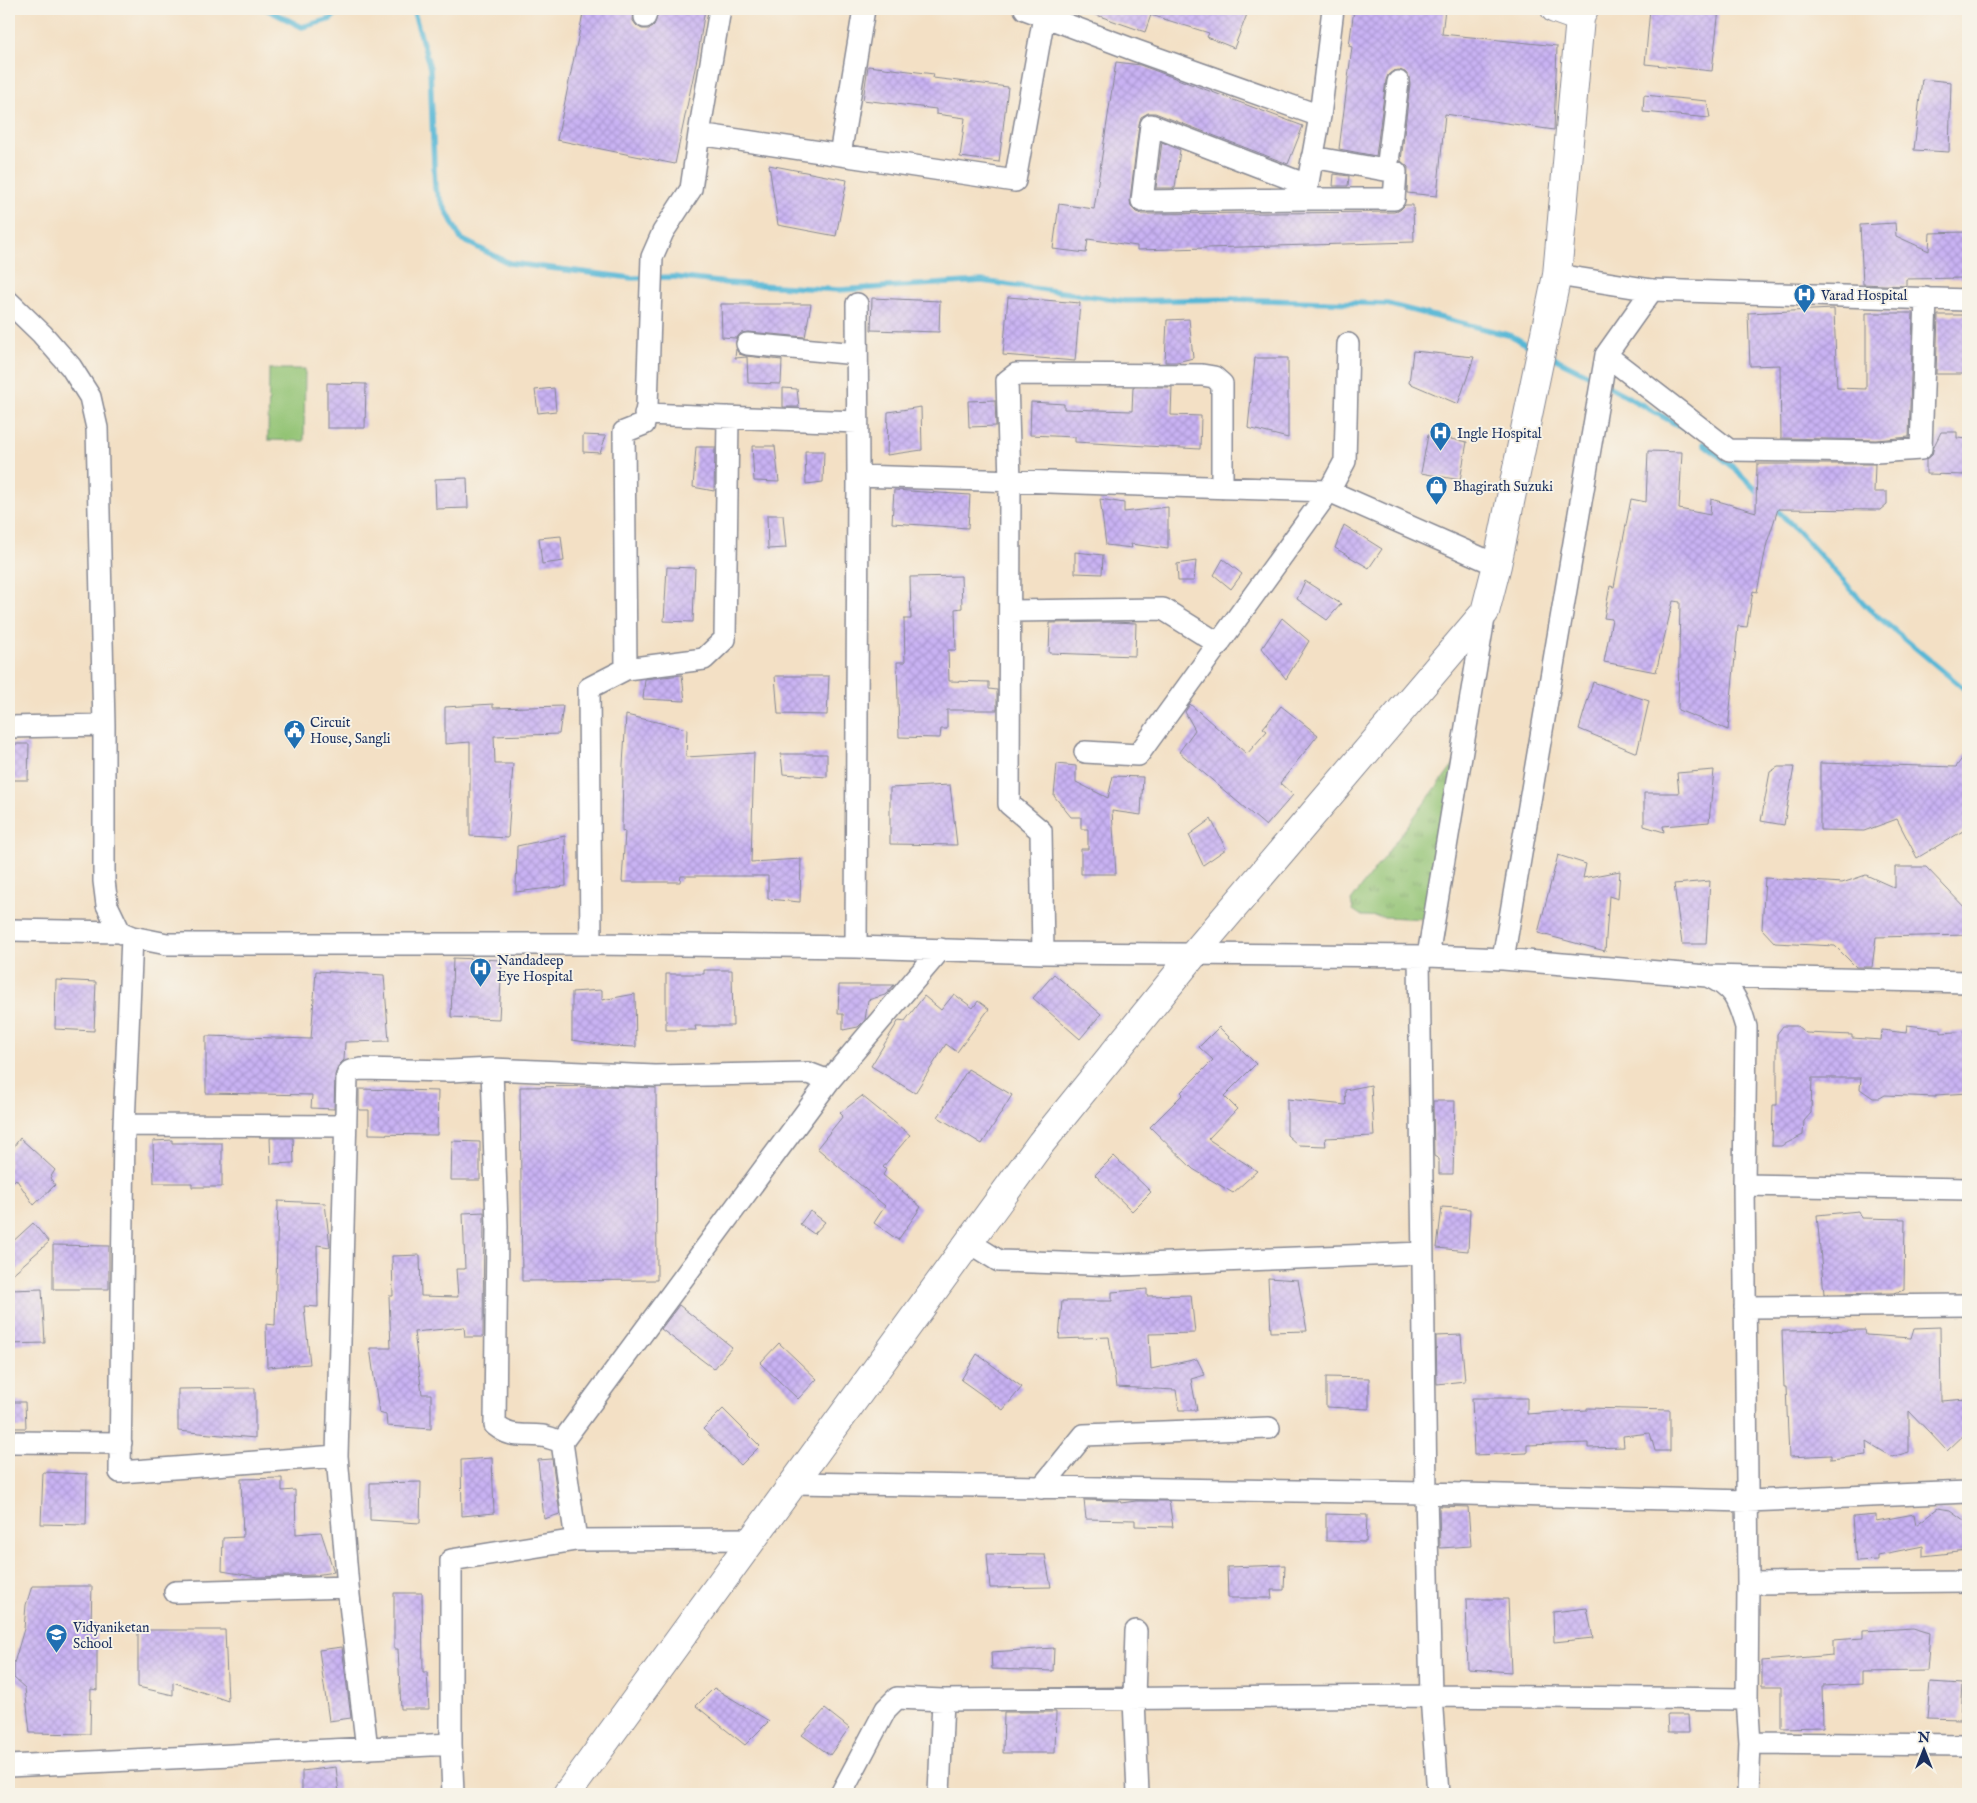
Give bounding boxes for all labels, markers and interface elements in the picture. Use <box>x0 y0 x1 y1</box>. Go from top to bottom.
hospital icon: Varad Hospital <box>1793 283 1817 314</box>
place label: Varad Hospital <box>1820 287 1907 305</box>
hospital icon: Ingle Hospital <box>1429 421 1453 452</box>
place label: Ingle Hospital <box>1457 425 1542 443</box>
shop icon: Bhagirath Suzuki <box>1425 474 1449 505</box>
place label: Bhagirath Suzuki <box>1453 478 1553 496</box>
place label: Circuit House, Sangli <box>310 714 391 748</box>
public building icon: Circuit House, Sangli <box>282 718 306 749</box>
place label: Nandadeep Eye Hospital <box>497 952 573 986</box>
hospital icon: Nandadeep Eye Hospital <box>469 956 493 987</box>
place label: Vidyaniketan School <box>72 1619 150 1653</box>
school or university icon: Vidyaniketan School <box>45 1623 69 1654</box>
north arrow <box>1900 1726 1950 1776</box>
text: N <box>1917 1729 1930 1747</box>

